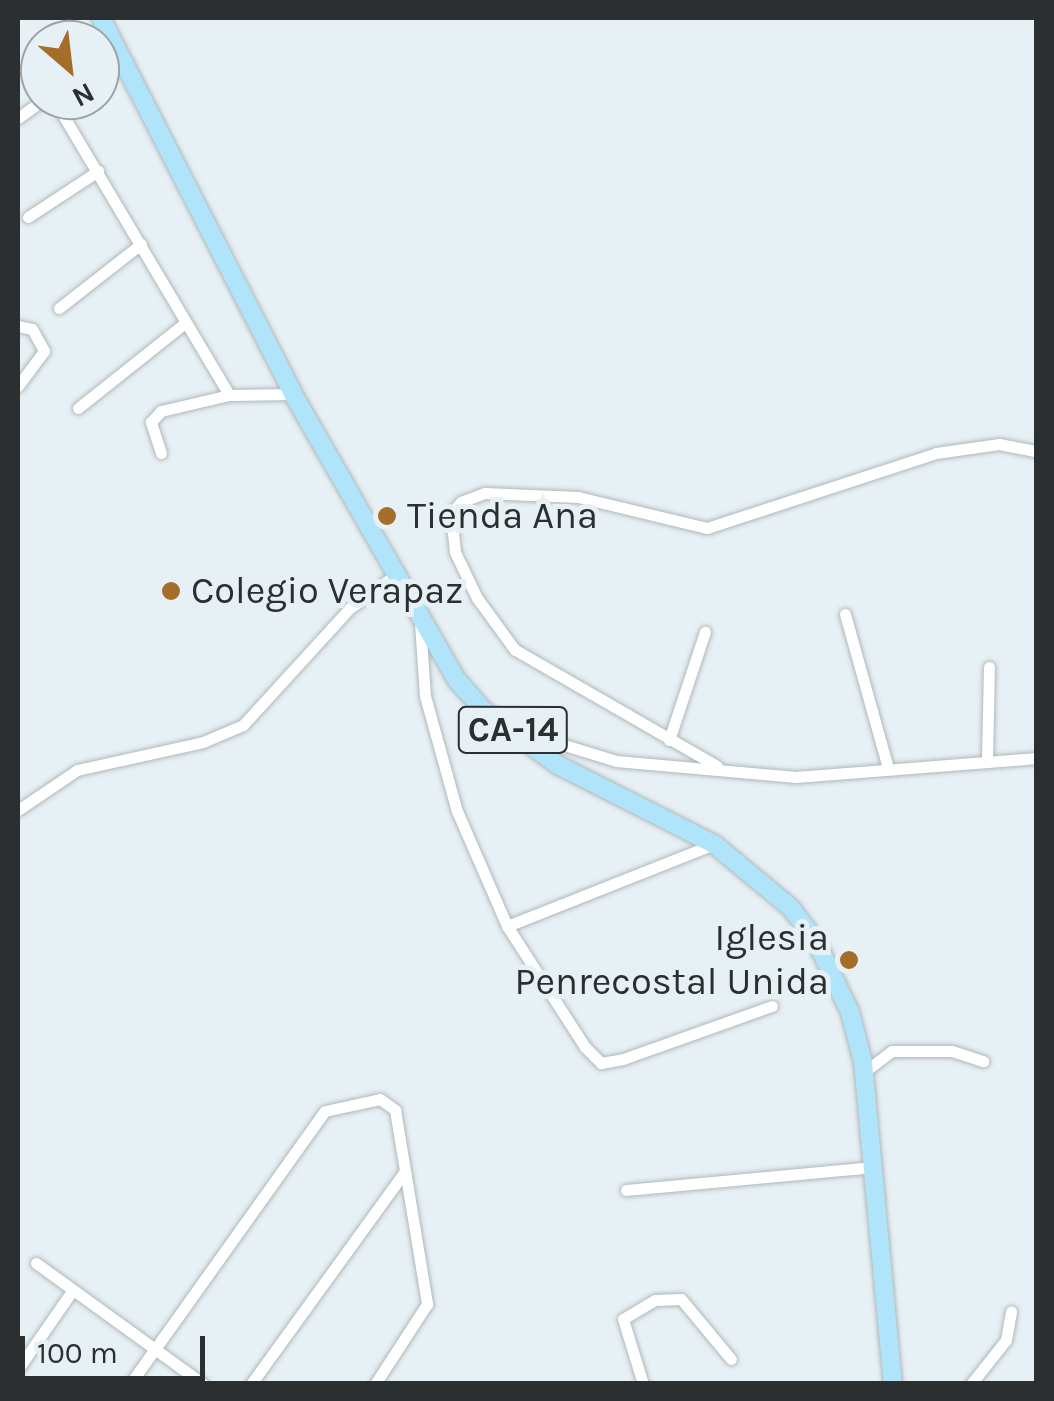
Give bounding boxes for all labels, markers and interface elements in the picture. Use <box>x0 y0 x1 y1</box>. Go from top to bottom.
north arrow <box>20 20 120 120</box>
text: N <box>67 76 100 114</box>
place label: Tienda Ana <box>407 493 598 539</box>
marker: Tienda Ana <box>376 505 398 527</box>
place label: Colegio Verapaz <box>191 568 463 614</box>
marker: Colegio Verapaz <box>160 580 182 602</box>
road number: CA-14 <box>456 700 570 760</box>
place label: Iglesia Penrecostal Unida <box>515 915 829 1004</box>
marker: Iglesia Penrecostal Unida <box>838 949 860 971</box>
scale bar <box>25 1316 210 1378</box>
text: 100 m <box>37 1335 118 1371</box>

